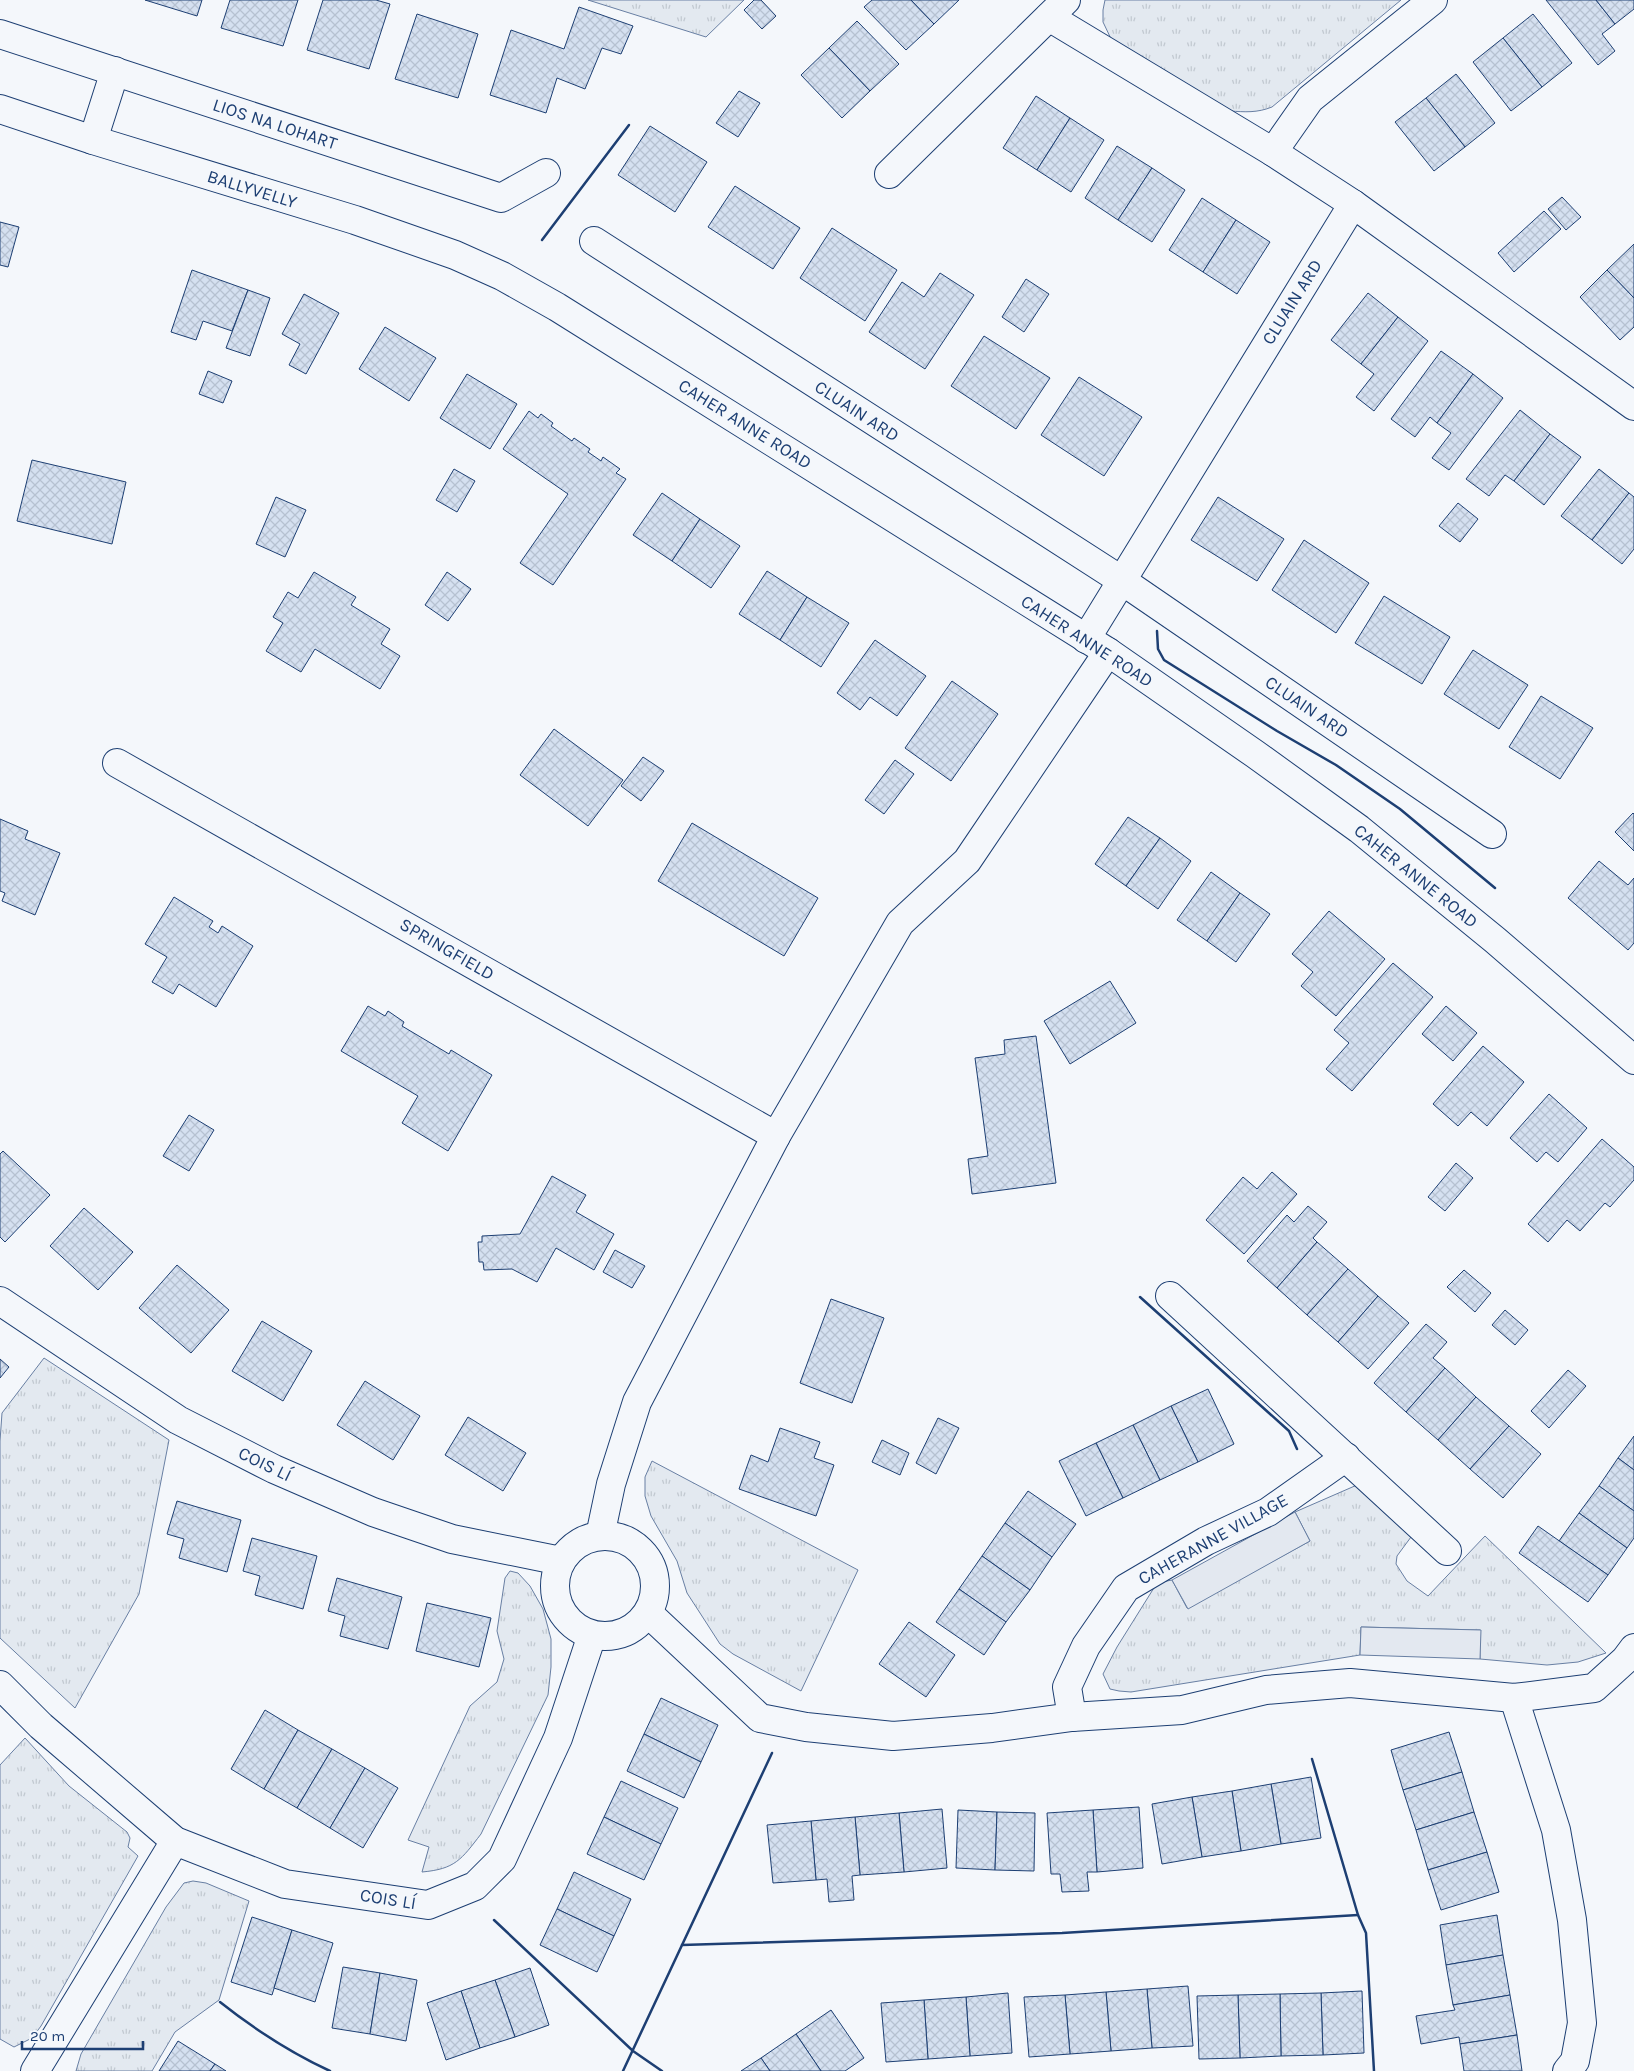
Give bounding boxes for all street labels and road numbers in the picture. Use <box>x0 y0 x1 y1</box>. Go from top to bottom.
street label: LIOS NA LOHART <box>210 94 340 154</box>
street label: BALLYVELLY <box>204 165 300 213</box>
street label: CLUAIN ARD <box>1257 255 1327 349</box>
street label: CAHER ANNE ROAD <box>674 374 816 474</box>
street label: CLUAIN ARD <box>811 376 903 446</box>
street label: CAHER ANNE ROAD <box>1017 590 1157 692</box>
street label: CLUAIN ARD <box>1261 671 1353 743</box>
street label: CAHER ANNE ROAD <box>1350 819 1482 933</box>
street label: SPRINGFIELD <box>396 913 498 985</box>
street label: COIS LÍ <box>235 1441 296 1487</box>
street label: CAHERANNE VILLAGE <box>1134 1489 1292 1589</box>
street label: COIS LÍ <box>358 1883 419 1914</box>

